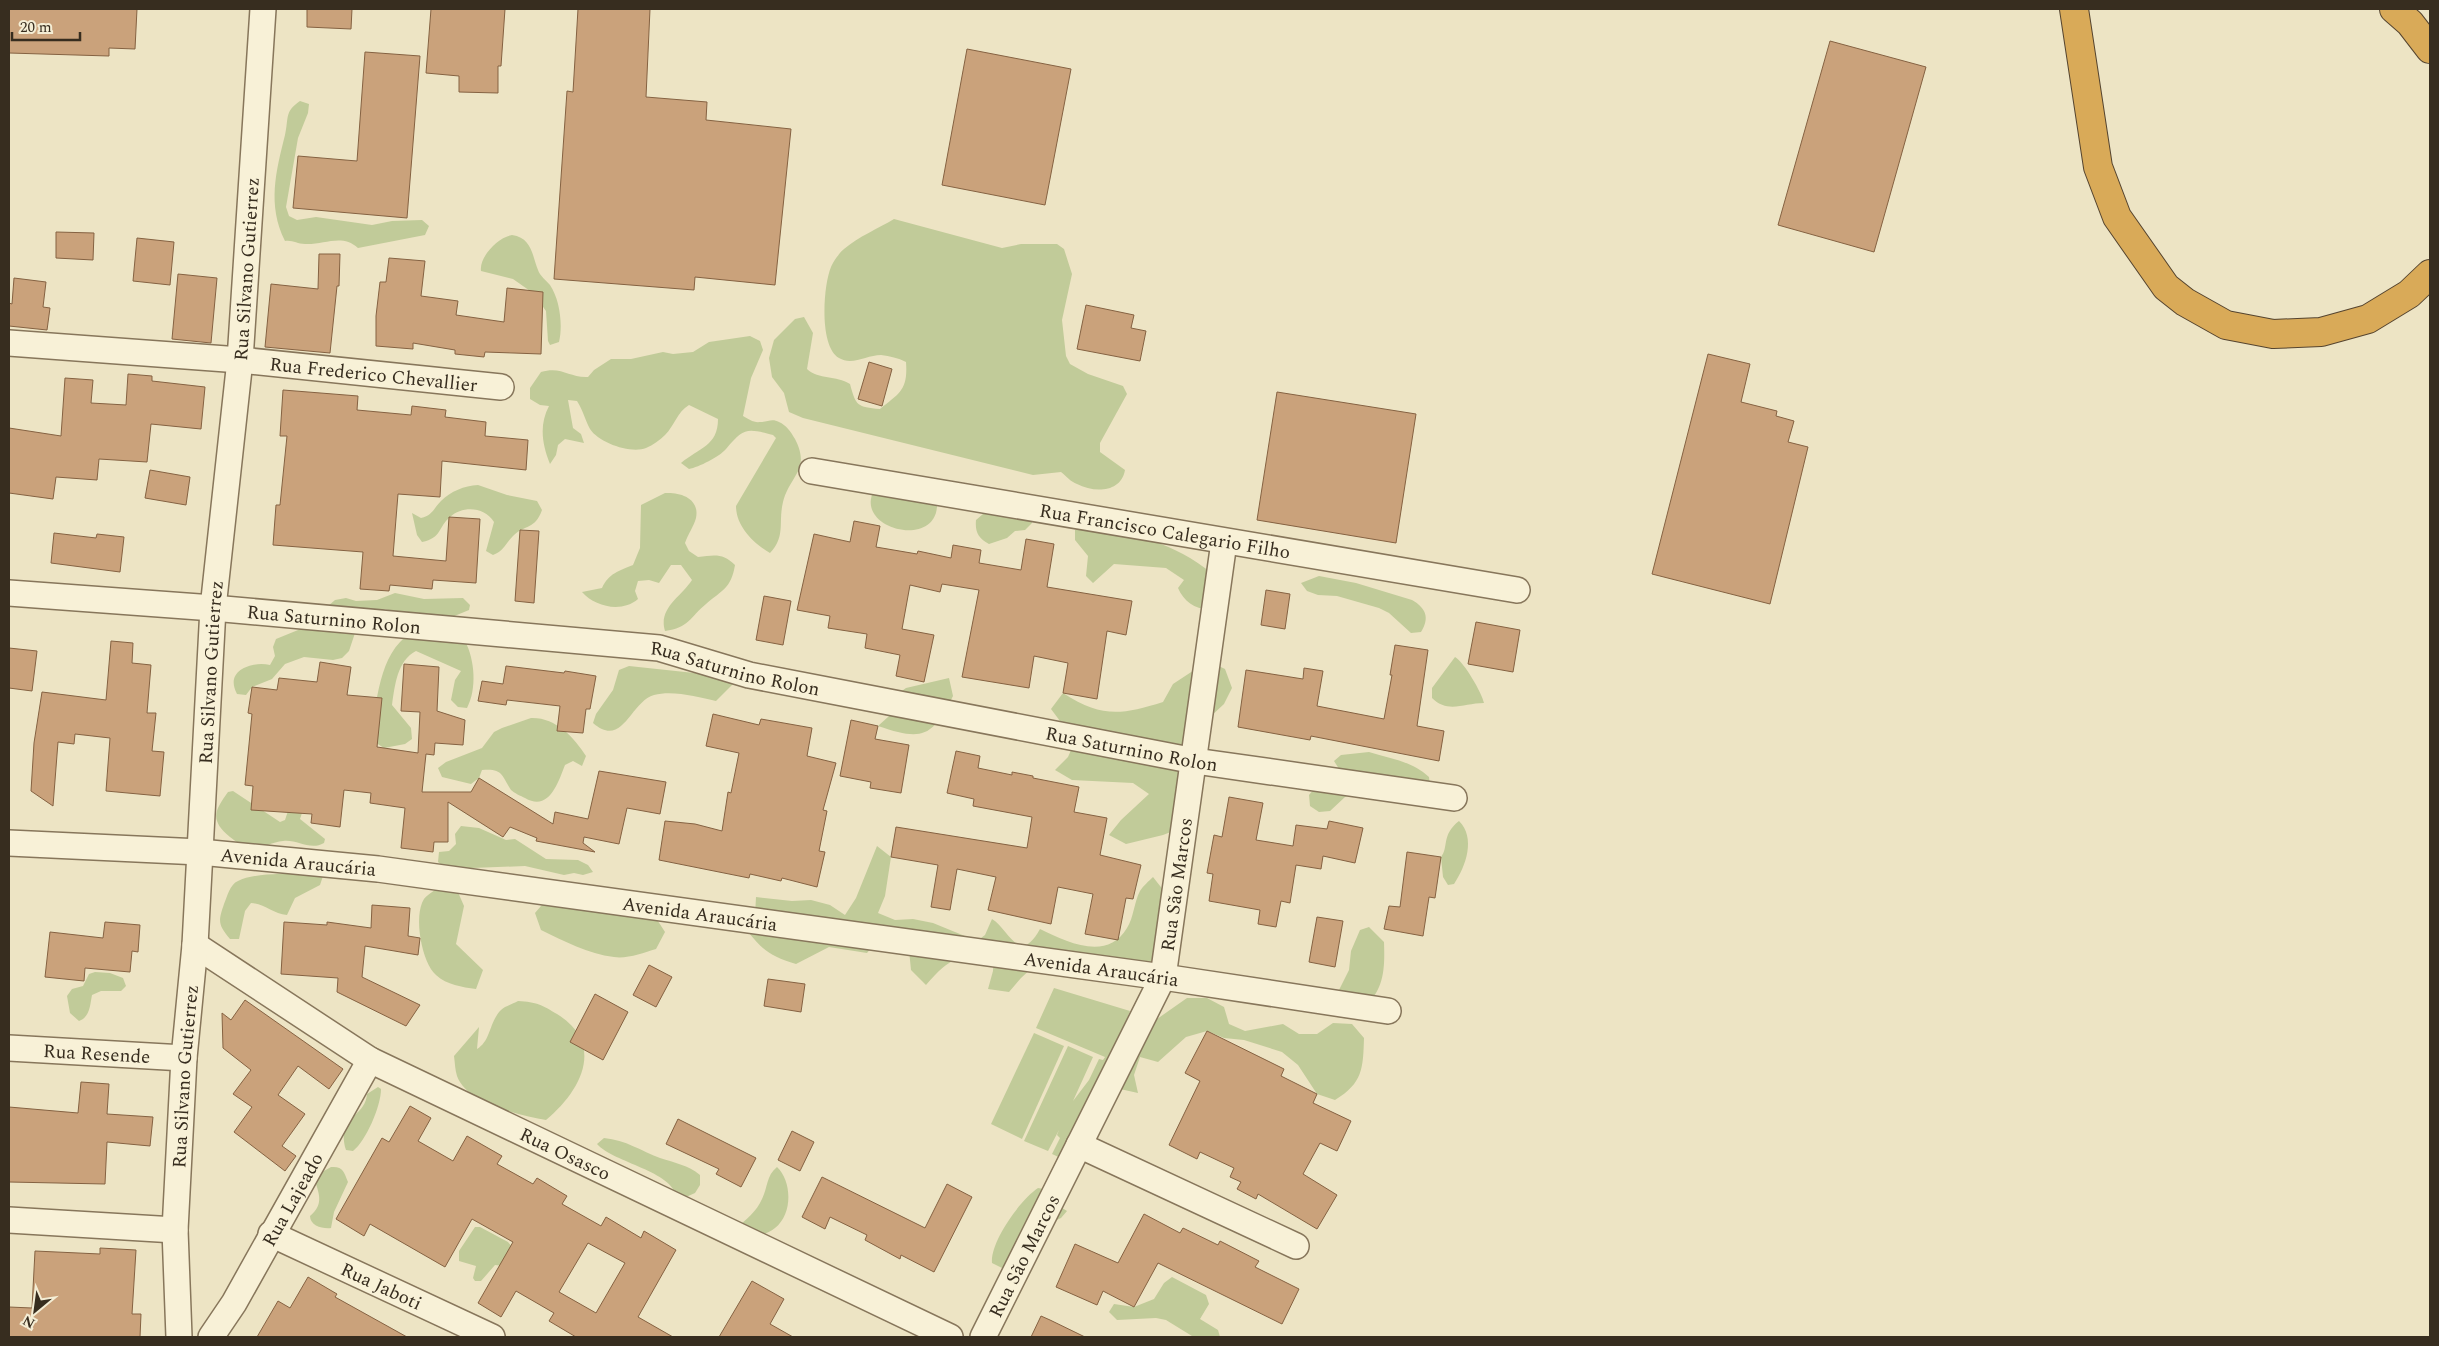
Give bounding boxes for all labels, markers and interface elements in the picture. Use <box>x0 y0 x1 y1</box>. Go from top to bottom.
scale bar <box>12 10 80 42</box>
text: 20 m <box>20 16 52 39</box>
street label: Rua Silvano Gutierrez <box>227 176 268 362</box>
street label: Rua Frederico Chevallier <box>268 350 479 401</box>
street label: Rua Francisco Calegario Filho <box>1037 497 1292 568</box>
street label: Rua Silvano Gutierrez <box>192 579 232 765</box>
street label: Rua Saturnino Rolon <box>245 598 422 643</box>
street label: Rua Saturnino Rolon <box>649 634 822 704</box>
street label: Rua Saturnino Rolon <box>1043 719 1219 780</box>
street label: Rua São Marcos <box>1154 816 1201 953</box>
street label: Avenida Araucária <box>219 841 378 885</box>
street label: Avenida Araucária <box>620 890 780 940</box>
street label: Avenida Araucária <box>1021 945 1181 995</box>
street label: Rua Silvano Gutierrez <box>165 983 207 1169</box>
street label: Rua Resende <box>42 1037 151 1072</box>
street label: Rua Osasco <box>514 1121 615 1189</box>
street label: Rua Lajeado <box>255 1147 331 1252</box>
street label: Rua São Marcos <box>982 1190 1068 1323</box>
street label: Rua Jaboti <box>335 1255 427 1318</box>
north arrow <box>10 1286 60 1336</box>
text: N <box>19 1310 39 1334</box>

